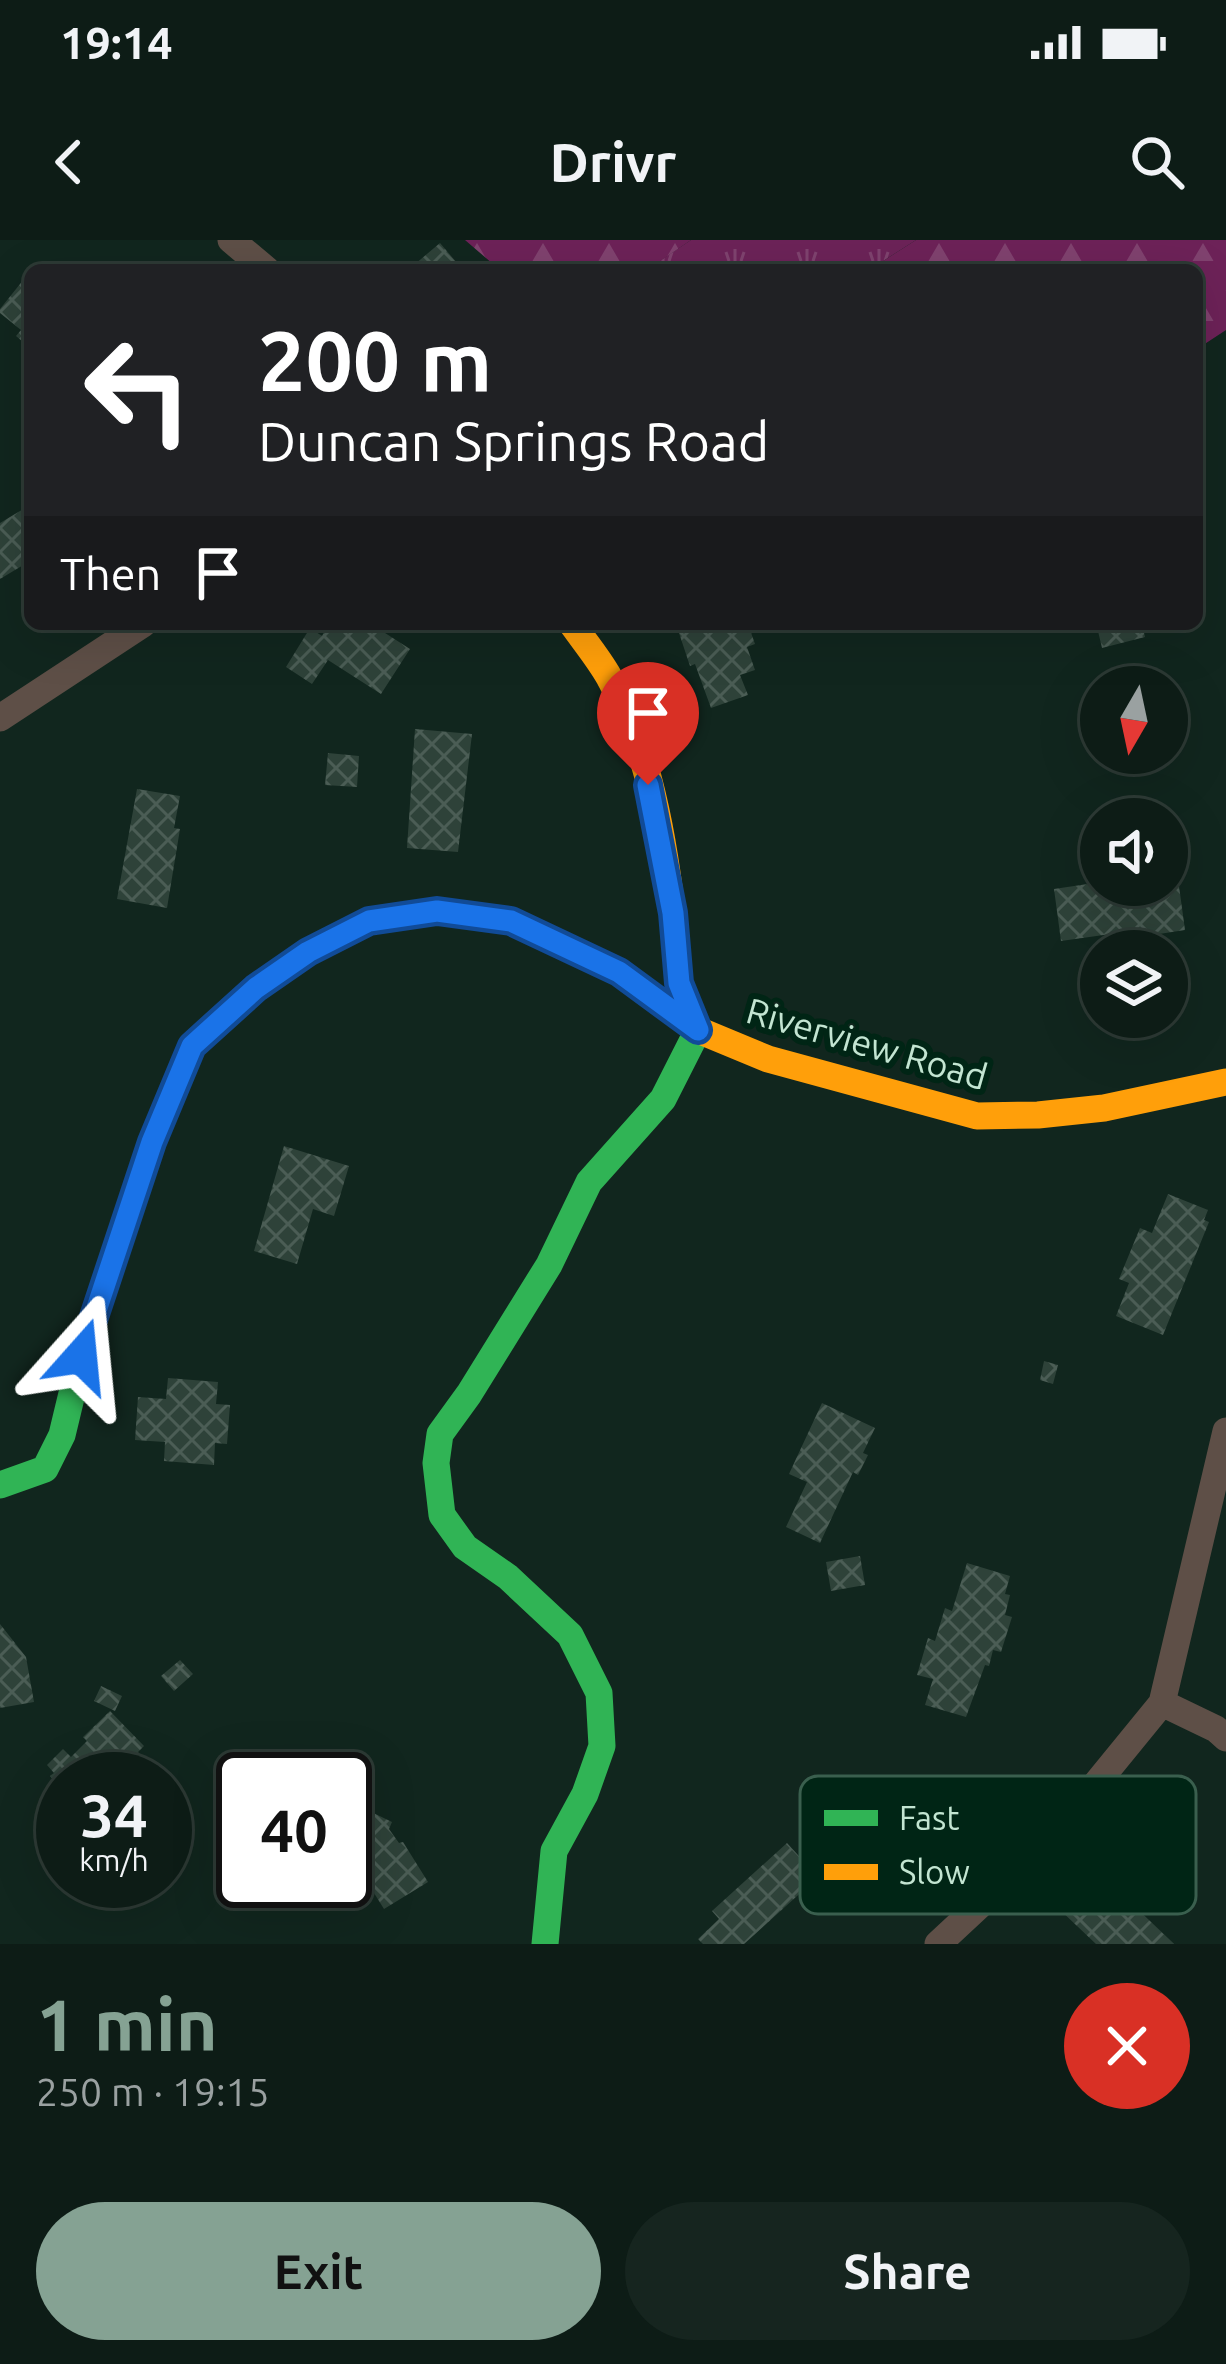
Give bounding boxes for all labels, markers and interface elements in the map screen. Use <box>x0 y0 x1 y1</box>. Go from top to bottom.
text: 19:14 <box>60 17 173 68</box>
icon: back <box>36 129 102 195</box>
icon: search <box>1124 129 1190 195</box>
text: Drivr <box>550 132 676 192</box>
icon: left <box>60 312 216 468</box>
text: 200 m <box>258 313 492 407</box>
text: Duncan Springs Road <box>258 411 769 471</box>
icon: arrive <box>185 540 251 606</box>
text: Then <box>60 548 161 599</box>
pin <box>597 662 699 785</box>
north arrow <box>1080 666 1188 774</box>
map controls <box>1080 666 1188 1038</box>
icon: arrive <box>615 680 681 746</box>
button: sound <box>1080 798 1188 906</box>
button: layers <box>1080 930 1188 1038</box>
street label: Riverview Road <box>742 989 992 1097</box>
position arrow <box>18 1293 144 1419</box>
speed limit sign: 40 <box>216 1752 372 1908</box>
legend <box>800 1776 1196 1914</box>
text: 34 <box>80 1781 148 1848</box>
text: Fast <box>899 1799 959 1836</box>
text: km/h <box>79 1843 149 1877</box>
text: Slow <box>899 1853 970 1890</box>
button: close <box>1064 1983 1190 2109</box>
text: 1 min <box>36 1984 218 2065</box>
text: 250 m · 19:15 <box>36 2070 270 2113</box>
button: Exit <box>36 2202 601 2340</box>
button: Share <box>625 2202 1190 2340</box>

